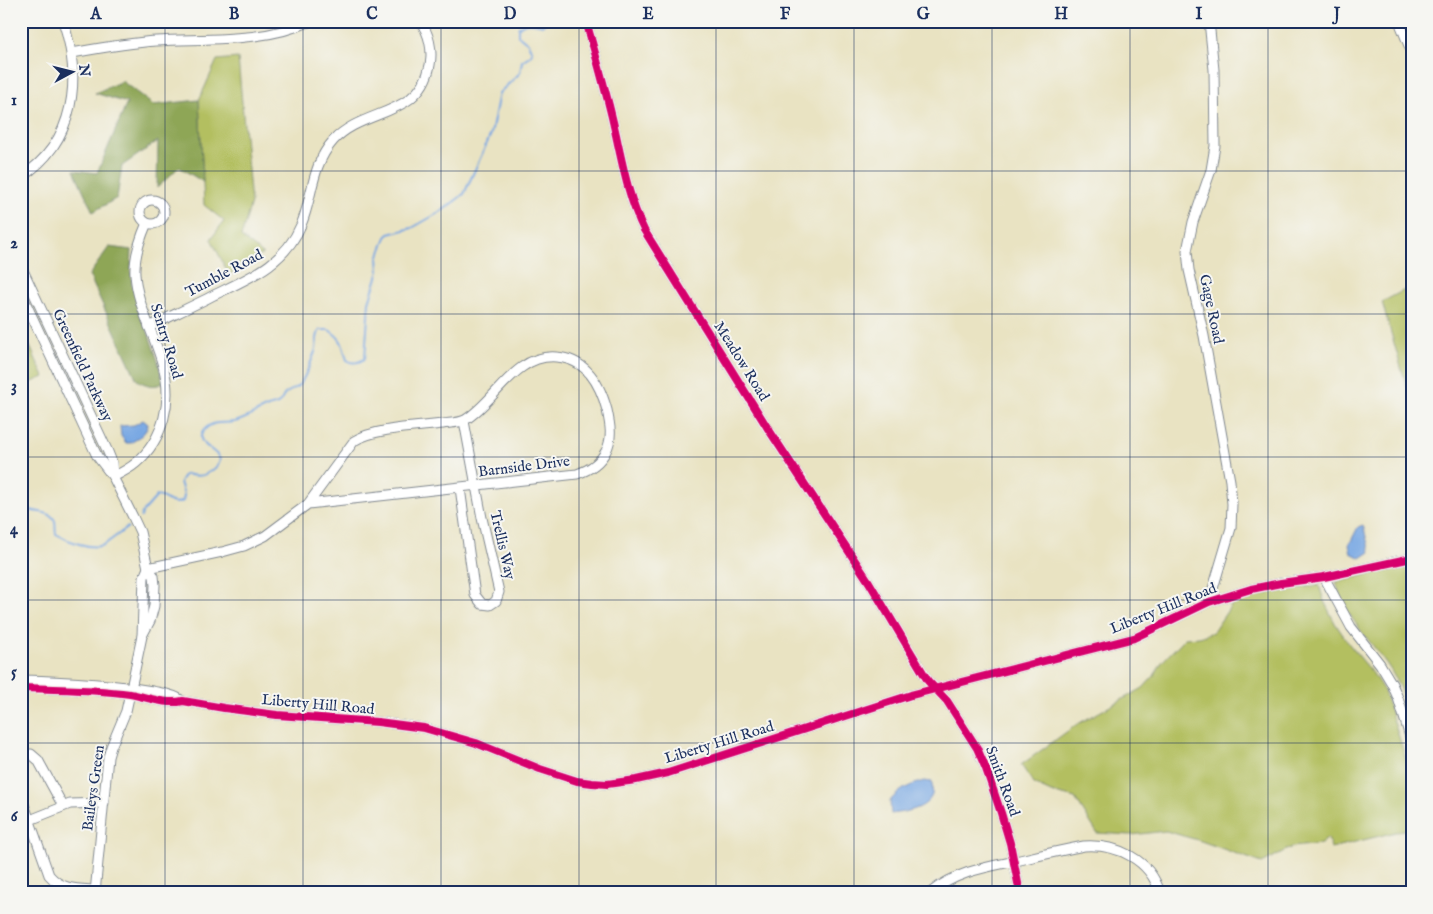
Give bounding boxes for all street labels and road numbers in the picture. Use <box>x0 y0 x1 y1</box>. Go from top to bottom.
street label: Tumble Road <box>182 245 267 302</box>
street label: Gage Road <box>1195 273 1228 347</box>
street label: Sentry Road <box>146 301 187 382</box>
street label: Greenfield Parkway <box>48 306 117 425</box>
street label: Meadow Road <box>710 318 774 405</box>
street label: Barnside Drive <box>477 451 571 482</box>
street label: Trellis Way <box>485 509 520 582</box>
street label: Liberty Hill Road <box>1107 578 1220 638</box>
street label: Liberty Hill Road <box>261 690 376 719</box>
street label: Liberty Hill Road <box>662 717 777 768</box>
street label: Smith Road <box>981 743 1024 820</box>
street label: Baileys Green <box>78 744 109 832</box>

